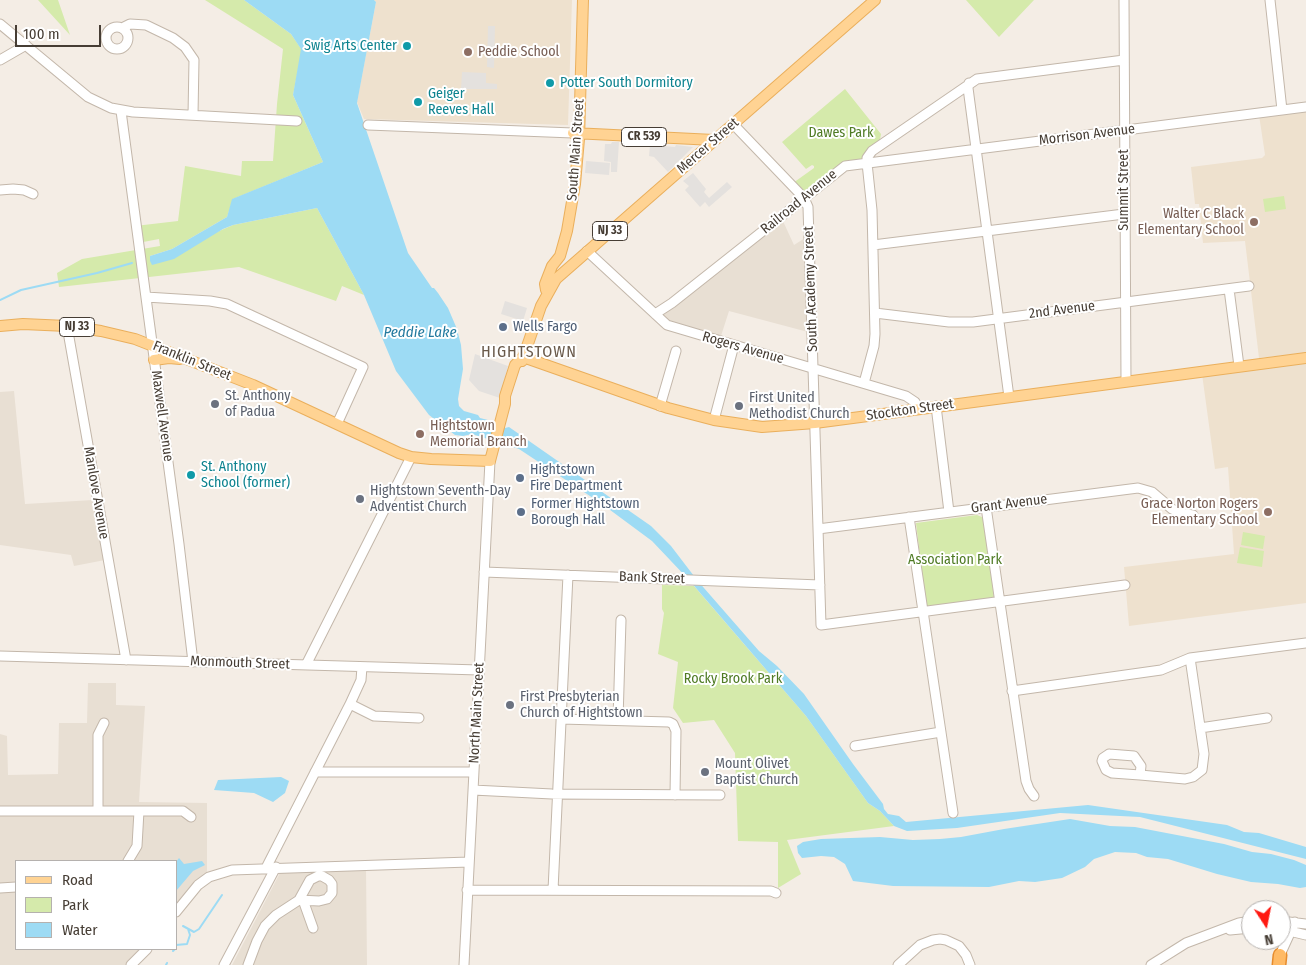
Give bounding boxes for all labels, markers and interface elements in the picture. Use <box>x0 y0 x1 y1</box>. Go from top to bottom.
scale bar <box>18 15 104 47</box>
text: 100 m <box>23 25 60 43</box>
place label: Swig Arts Center <box>304 38 397 54</box>
marker: Swig Arts Center <box>401 40 413 52</box>
place label: Peddie School <box>478 44 559 60</box>
marker: Peddie School <box>462 46 474 58</box>
place label: Potter South Dormitory <box>560 75 693 91</box>
marker: Potter South Dormitory <box>544 77 556 89</box>
place label: Geiger Reeves Hall <box>428 86 494 118</box>
marker: Geiger Reeves Hall <box>412 96 424 108</box>
street label: South Main Street <box>564 98 588 202</box>
street label: Mercer Street <box>674 115 742 177</box>
street label: Morrison Avenue <box>1038 121 1136 149</box>
park label: Dawes Park <box>808 125 874 141</box>
road number: CR 539 <box>622 128 666 146</box>
street label: Summit Street <box>1116 149 1132 231</box>
street label: Railroad Avenue <box>758 166 840 238</box>
place label: Walter C Black Elementary School <box>1137 206 1244 238</box>
marker: Walter C Black Elementary School <box>1248 216 1260 228</box>
road number: NJ 33 <box>592 222 628 240</box>
street label: South Academy Street <box>800 226 822 352</box>
street label: 2nd Avenue <box>1028 298 1096 322</box>
road number: NJ 33 <box>60 318 94 337</box>
place label: Wells Fargo <box>513 319 577 335</box>
marker: Wells Fargo <box>497 321 509 333</box>
water label: Peddie Lake <box>383 324 457 342</box>
street label: Rogers Avenue <box>700 328 786 368</box>
street label: Franklin Street <box>150 338 234 384</box>
district label: HIGHTSTOWN <box>480 343 578 363</box>
street label: Maxwell Avenue <box>147 369 177 463</box>
place label: St. Anthony of Padua <box>225 388 290 421</box>
place label: First United Methodist Church <box>749 390 850 422</box>
street label: Stockton Street <box>865 396 955 424</box>
marker: St. Anthony of Padua <box>209 398 221 410</box>
marker: First United Methodist Church <box>733 400 745 412</box>
place label: Hightstown Memorial Branch <box>430 418 527 451</box>
marker: Hightstown Memorial Branch <box>414 428 426 440</box>
street label: Manlove Avenue <box>80 445 112 541</box>
place label: St. Anthony School (former) <box>201 459 290 492</box>
place label: Hightstown Fire Department <box>530 462 622 494</box>
marker: St. Anthony School (former) <box>185 469 197 481</box>
marker: Hightstown Fire Department <box>514 472 526 484</box>
place label: Hightstown Seventh-Day Adventist Church <box>370 483 510 516</box>
street label: Grant Avenue <box>970 491 1048 517</box>
marker: Hightstown Seventh-Day Adventist Church <box>354 493 366 505</box>
place label: Former Hightstown Borough Hall <box>531 496 640 528</box>
place label: Grace Norton Rogers Elementary School <box>1141 496 1258 528</box>
marker: Former Hightstown Borough Hall <box>515 506 527 518</box>
marker: Grace Norton Rogers Elementary School <box>1262 506 1274 518</box>
park label: Association Park <box>908 552 1002 568</box>
street label: Bank Street <box>619 568 685 588</box>
street label: Monmouth Street <box>190 653 290 673</box>
street label: North Main Street <box>466 662 488 764</box>
park label: Rocky Brook Park <box>684 671 782 687</box>
place label: First Presbyterian Church of Hightstown <box>520 689 643 722</box>
marker: First Presbyterian Church of Hightstown <box>504 699 516 711</box>
place label: Mount Olivet Baptist Church <box>715 756 798 789</box>
marker: Mount Olivet Baptist Church <box>699 766 711 778</box>
legend <box>15 860 178 950</box>
text: Road <box>62 871 93 889</box>
text: Park <box>62 896 89 914</box>
north arrow <box>1241 900 1291 950</box>
text: Water <box>62 921 97 939</box>
text: N <box>1263 930 1275 948</box>

